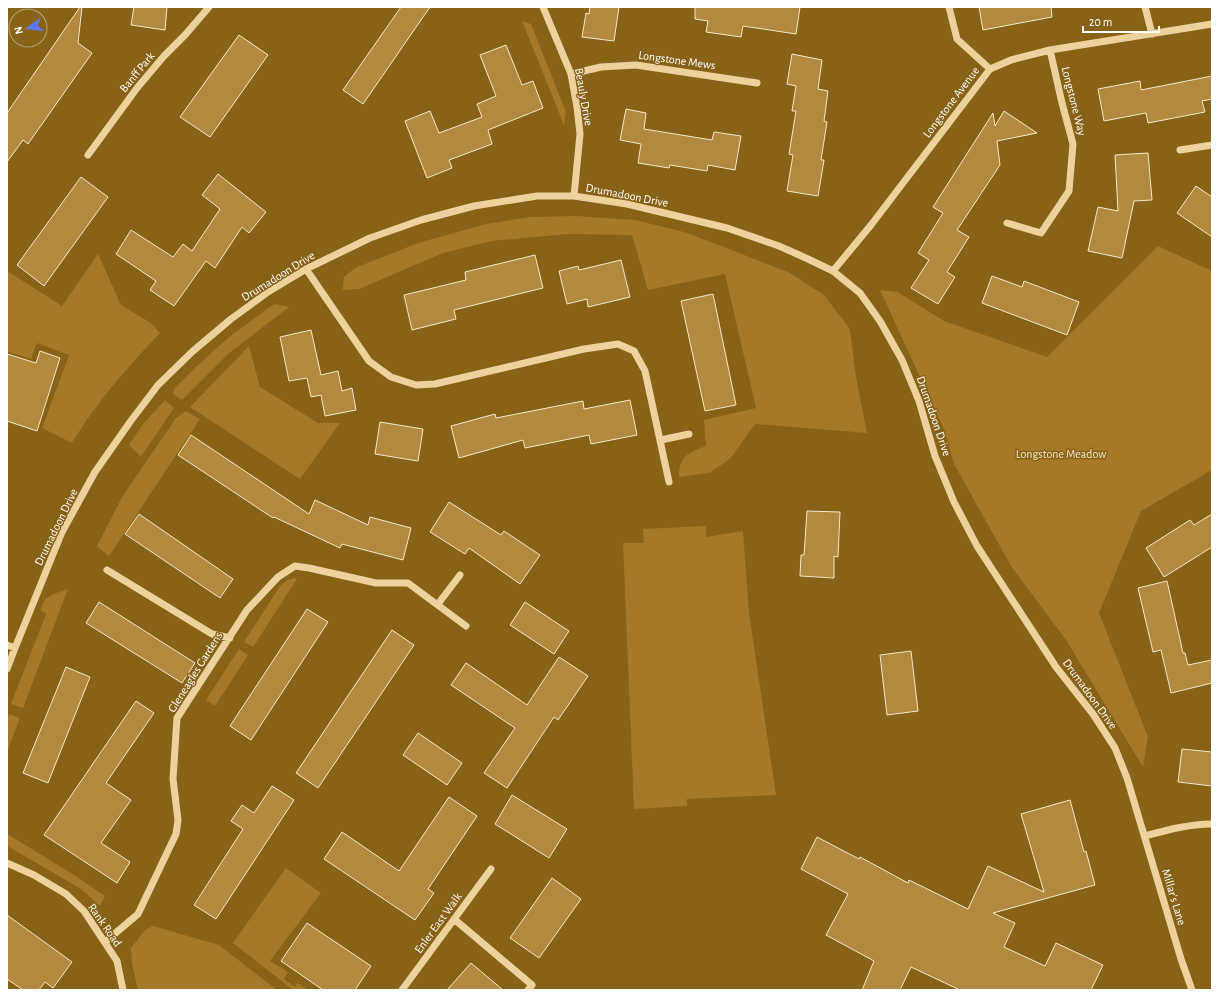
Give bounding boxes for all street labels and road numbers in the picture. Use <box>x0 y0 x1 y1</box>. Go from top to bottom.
street label: Banff Park <box>117 49 157 94</box>
street label: Longstone Mews <box>638 49 716 71</box>
street label: Longstone Avenue <box>921 64 981 140</box>
street label: Longstone Way <box>1059 65 1088 137</box>
street label: Beauly Drive <box>572 67 595 127</box>
street label: Drumadoon Drive <box>585 181 669 209</box>
street label: Drumadoon Drive <box>239 249 317 303</box>
street label: Drumadoon Drive <box>915 374 953 458</box>
street label: Drumadoon Drive <box>32 487 80 567</box>
street label: Gleneagles Gardens <box>165 630 225 714</box>
street label: Drumadoon Drive <box>1061 657 1119 731</box>
street label: Millar's Lane <box>1160 867 1188 927</box>
street label: Enler East Walk <box>412 890 464 955</box>
street label: Rank Road <box>86 901 124 949</box>

